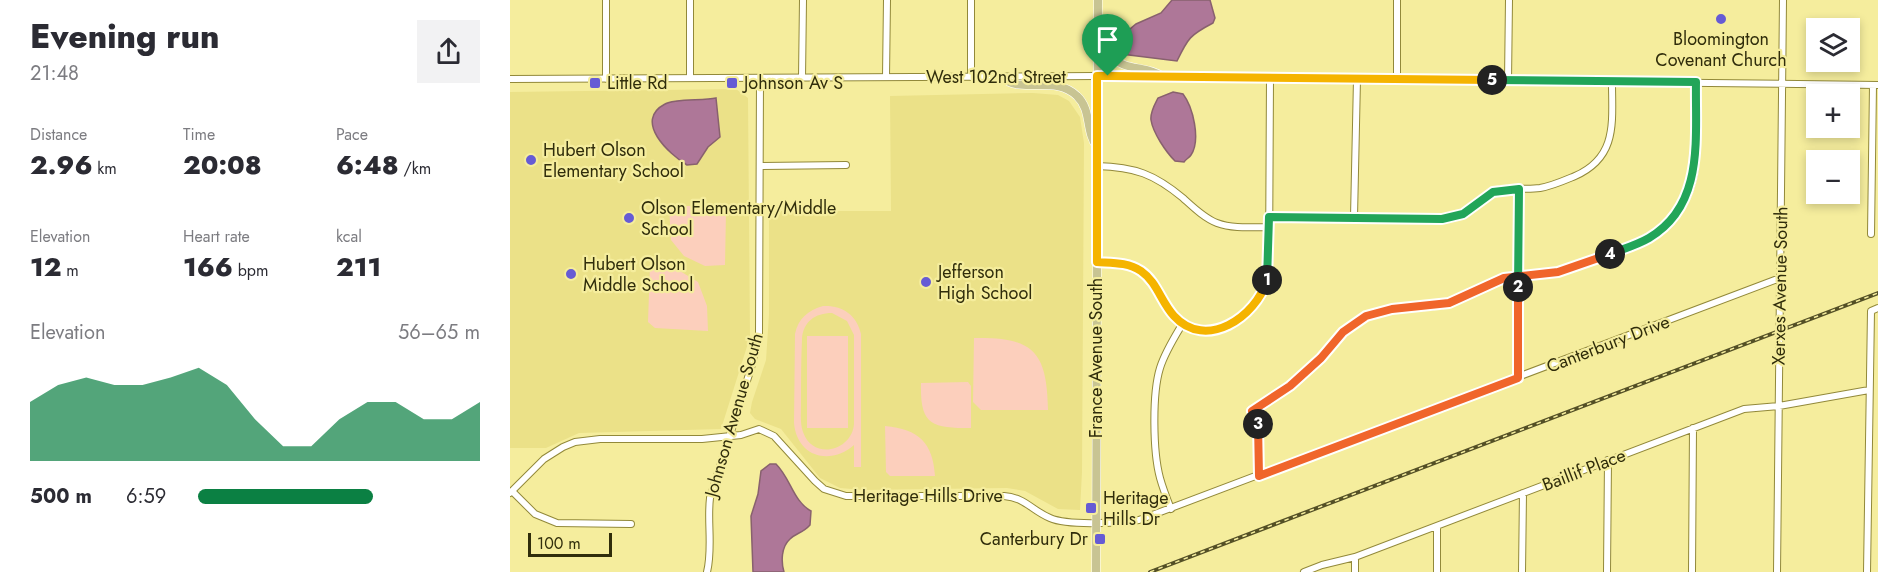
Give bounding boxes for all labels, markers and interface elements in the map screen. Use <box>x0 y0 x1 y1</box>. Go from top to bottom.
marker: Bloomington Covenant Church <box>1714 12 1728 26</box>
text: Evening run <box>30 13 220 60</box>
pin <box>1082 14 1133 76</box>
map controls <box>1806 18 1860 204</box>
button: layers <box>1806 18 1860 72</box>
button: share <box>417 20 480 83</box>
icon: arrive <box>1091 23 1124 56</box>
place label: Bloomington Covenant Church <box>1655 26 1787 73</box>
text: 21:48 <box>30 59 79 88</box>
street label: West 102nd Street <box>926 64 1067 90</box>
pin: 5 <box>1477 65 1507 95</box>
text: 5 <box>1487 68 1497 91</box>
place label: Little Rd <box>607 70 668 96</box>
place label: Johnson Av S <box>742 70 843 96</box>
marker: Little Rd <box>588 76 602 90</box>
marker: Johnson Av S <box>725 76 739 90</box>
button: + <box>1806 84 1860 138</box>
text: Distance <box>30 123 87 146</box>
text: Time <box>183 123 215 146</box>
text: Pace <box>336 123 368 146</box>
place label: Hubert Olson Elementary School <box>543 137 684 184</box>
text: 2.96 <box>30 146 93 184</box>
text: 20:08 <box>183 146 262 184</box>
text: 6:48 <box>336 146 399 184</box>
button: − <box>1806 150 1860 204</box>
marker: Hubert Olson Elementary School <box>524 153 538 167</box>
text: km <box>93 157 117 180</box>
text: /km <box>399 157 431 180</box>
place label: Olson Elementary/Middle School <box>641 195 836 242</box>
street label: Xerxes Avenue South <box>1766 206 1794 366</box>
marker: Olson Elementary/Middle School <box>622 211 636 225</box>
text: Elevation <box>30 225 90 248</box>
text: Heart rate <box>183 225 250 248</box>
text: kcal <box>336 225 362 248</box>
pin: 4 <box>1595 239 1625 269</box>
text: 4 <box>1604 242 1616 265</box>
text: 12 <box>30 248 61 286</box>
text: 166 <box>183 248 233 286</box>
text: 211 <box>336 248 381 286</box>
place label: Hubert Olson Middle School <box>583 251 693 298</box>
text: m <box>61 259 79 282</box>
text: bpm <box>233 259 268 282</box>
place label: Jefferson High School <box>936 259 1032 306</box>
pin: 1 <box>1252 265 1282 295</box>
marker: Hubert Olson Middle School <box>564 267 578 281</box>
text: 1 <box>1263 268 1271 291</box>
pin: 2 <box>1503 272 1533 302</box>
marker: Jefferson High School <box>919 275 933 289</box>
text: 2 <box>1513 275 1523 298</box>
street label: France Avenue South <box>1083 278 1109 438</box>
street label: Canterbury Drive <box>1543 309 1673 379</box>
text: Elevation <box>30 318 105 347</box>
text: 56–65 m <box>398 318 480 347</box>
street label: Johnson Avenue South <box>698 330 770 502</box>
pin: 3 <box>1243 409 1273 439</box>
text: 3 <box>1253 412 1263 435</box>
street label: Baillif Place <box>1539 442 1629 498</box>
text: 500 m <box>30 482 92 511</box>
text: 6:59 <box>126 482 166 511</box>
street label: Heritage Hills Drive <box>853 483 1003 509</box>
place label: Heritage Hills Dr <box>1103 485 1169 532</box>
marker: Heritage Hills Dr <box>1084 501 1098 515</box>
place label: Canterbury Dr <box>980 526 1089 552</box>
scale bar <box>528 530 612 558</box>
text: 100 m <box>537 532 581 555</box>
marker: Canterbury Dr <box>1093 532 1107 546</box>

